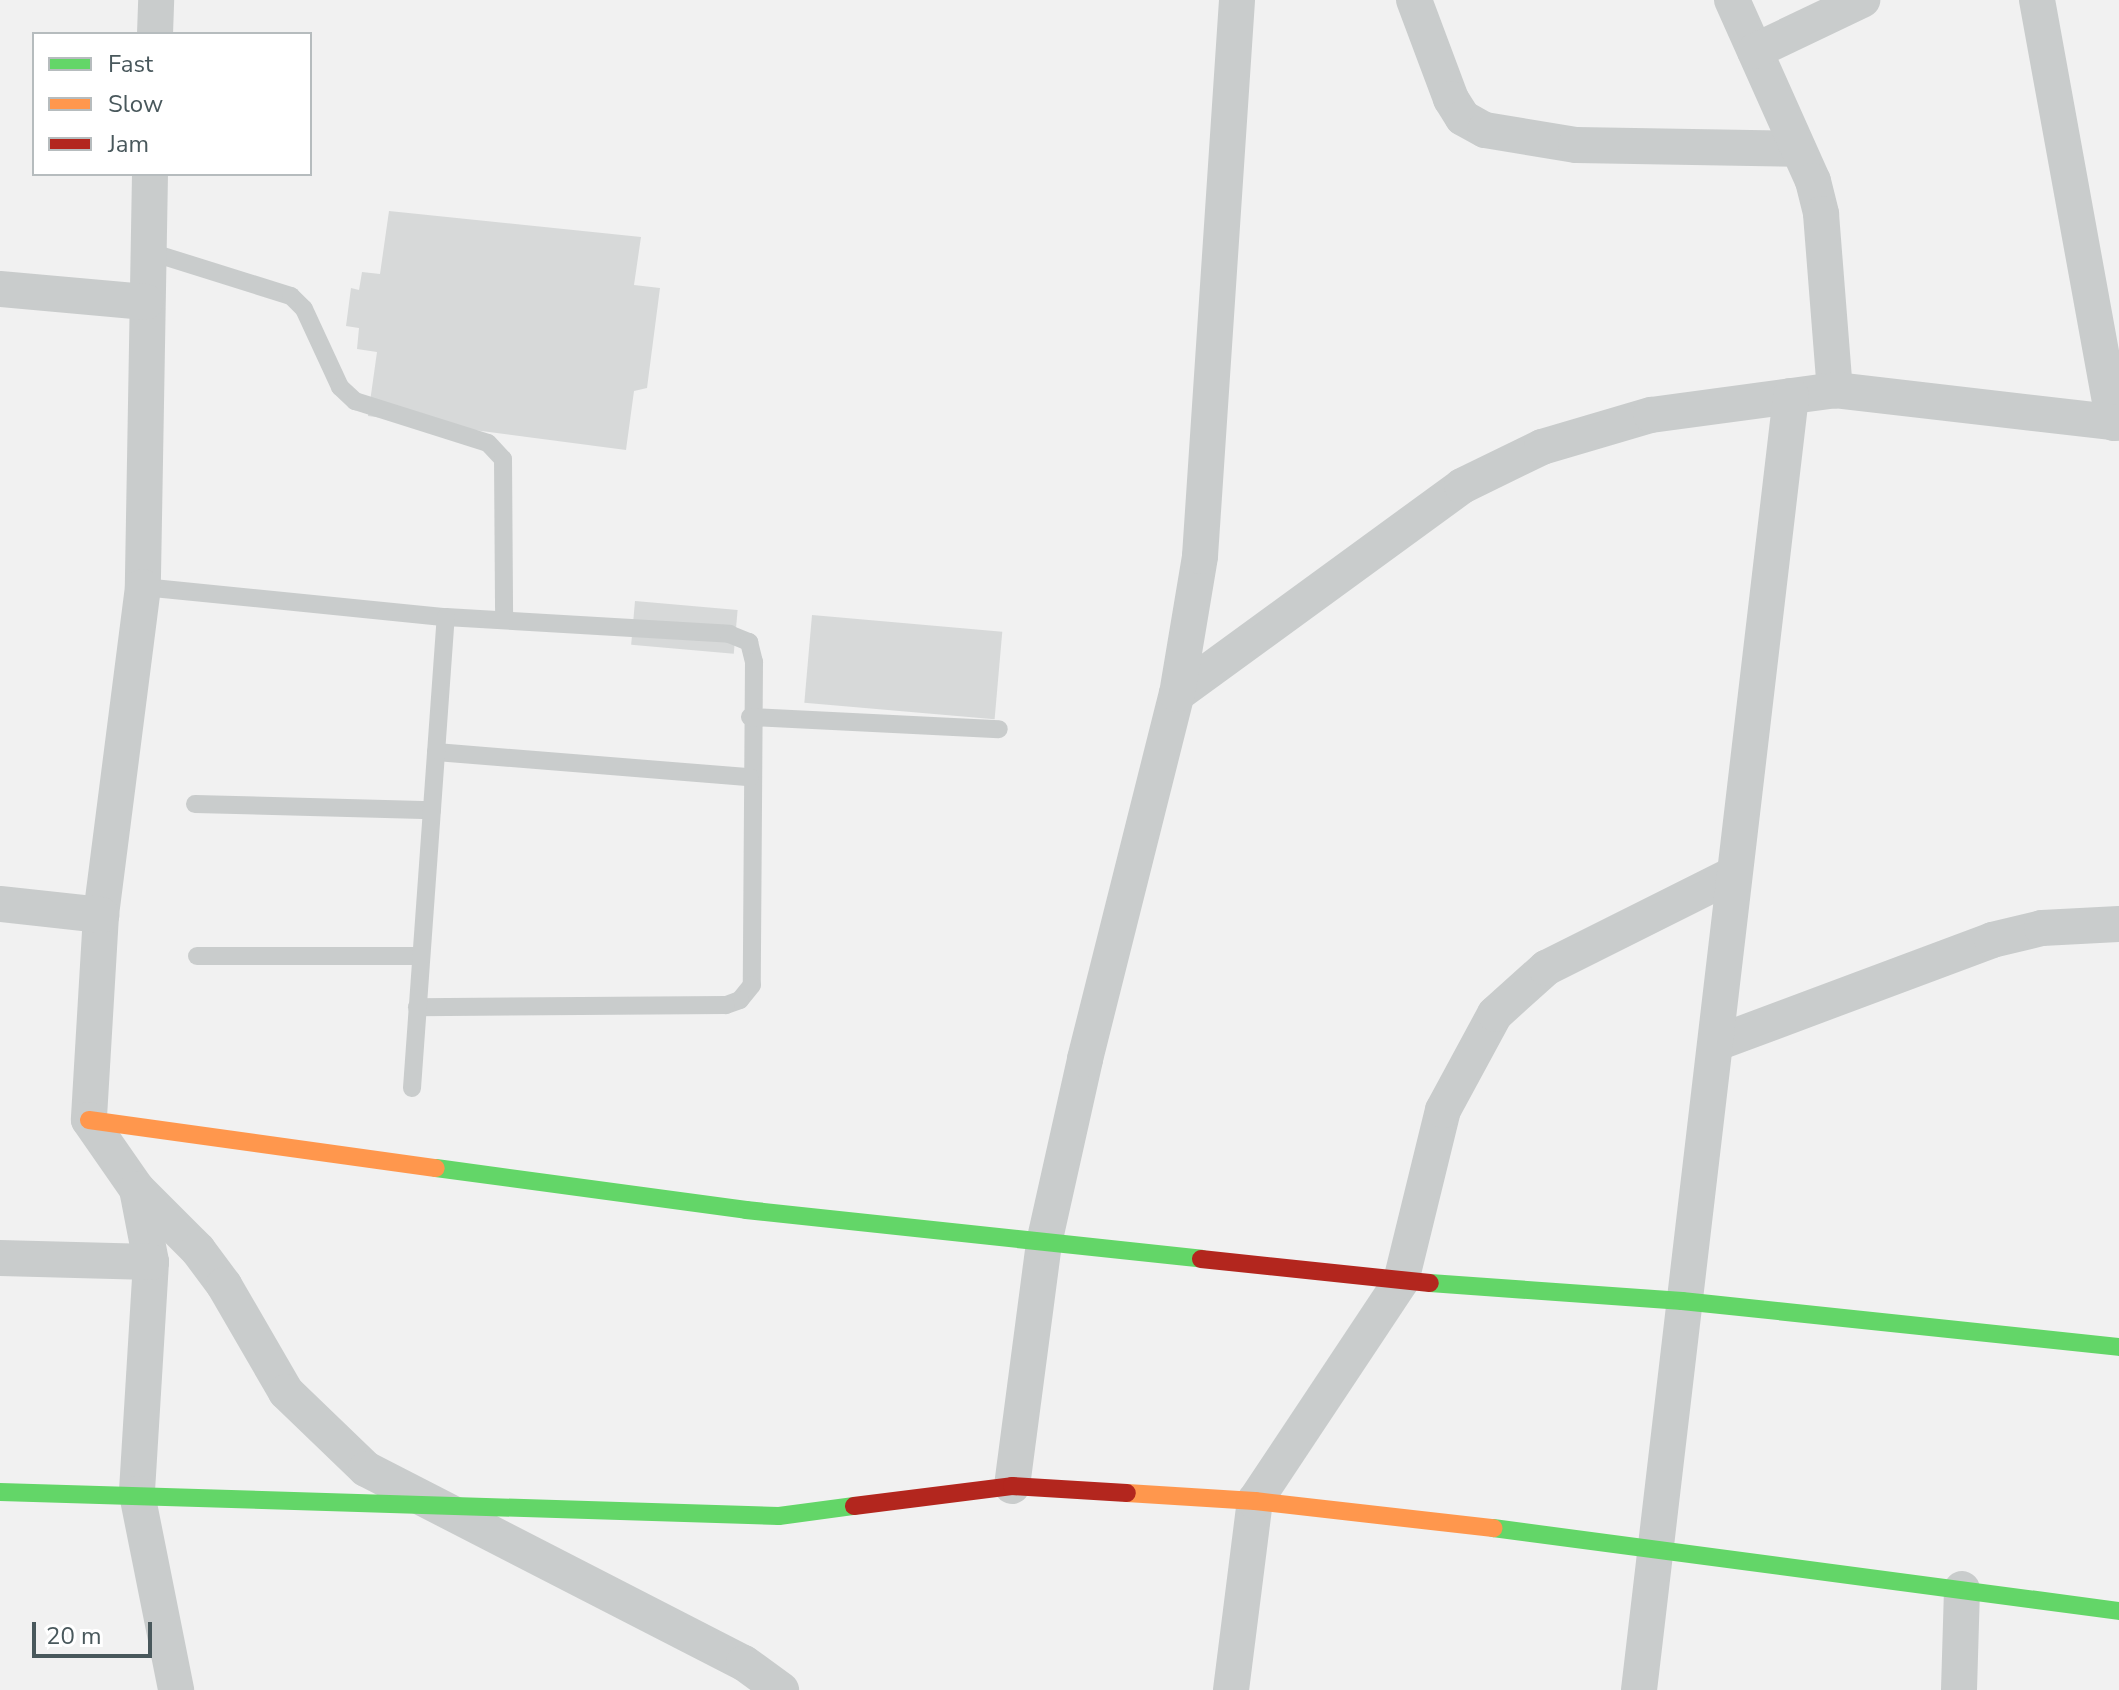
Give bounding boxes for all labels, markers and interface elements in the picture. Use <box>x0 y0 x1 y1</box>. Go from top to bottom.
legend <box>32 32 312 176</box>
text: Fast <box>108 48 153 80</box>
text: Slow <box>108 88 163 120</box>
text: Jam <box>108 128 149 160</box>
scale bar <box>36 1606 156 1656</box>
text: 20 m <box>46 1620 102 1652</box>

